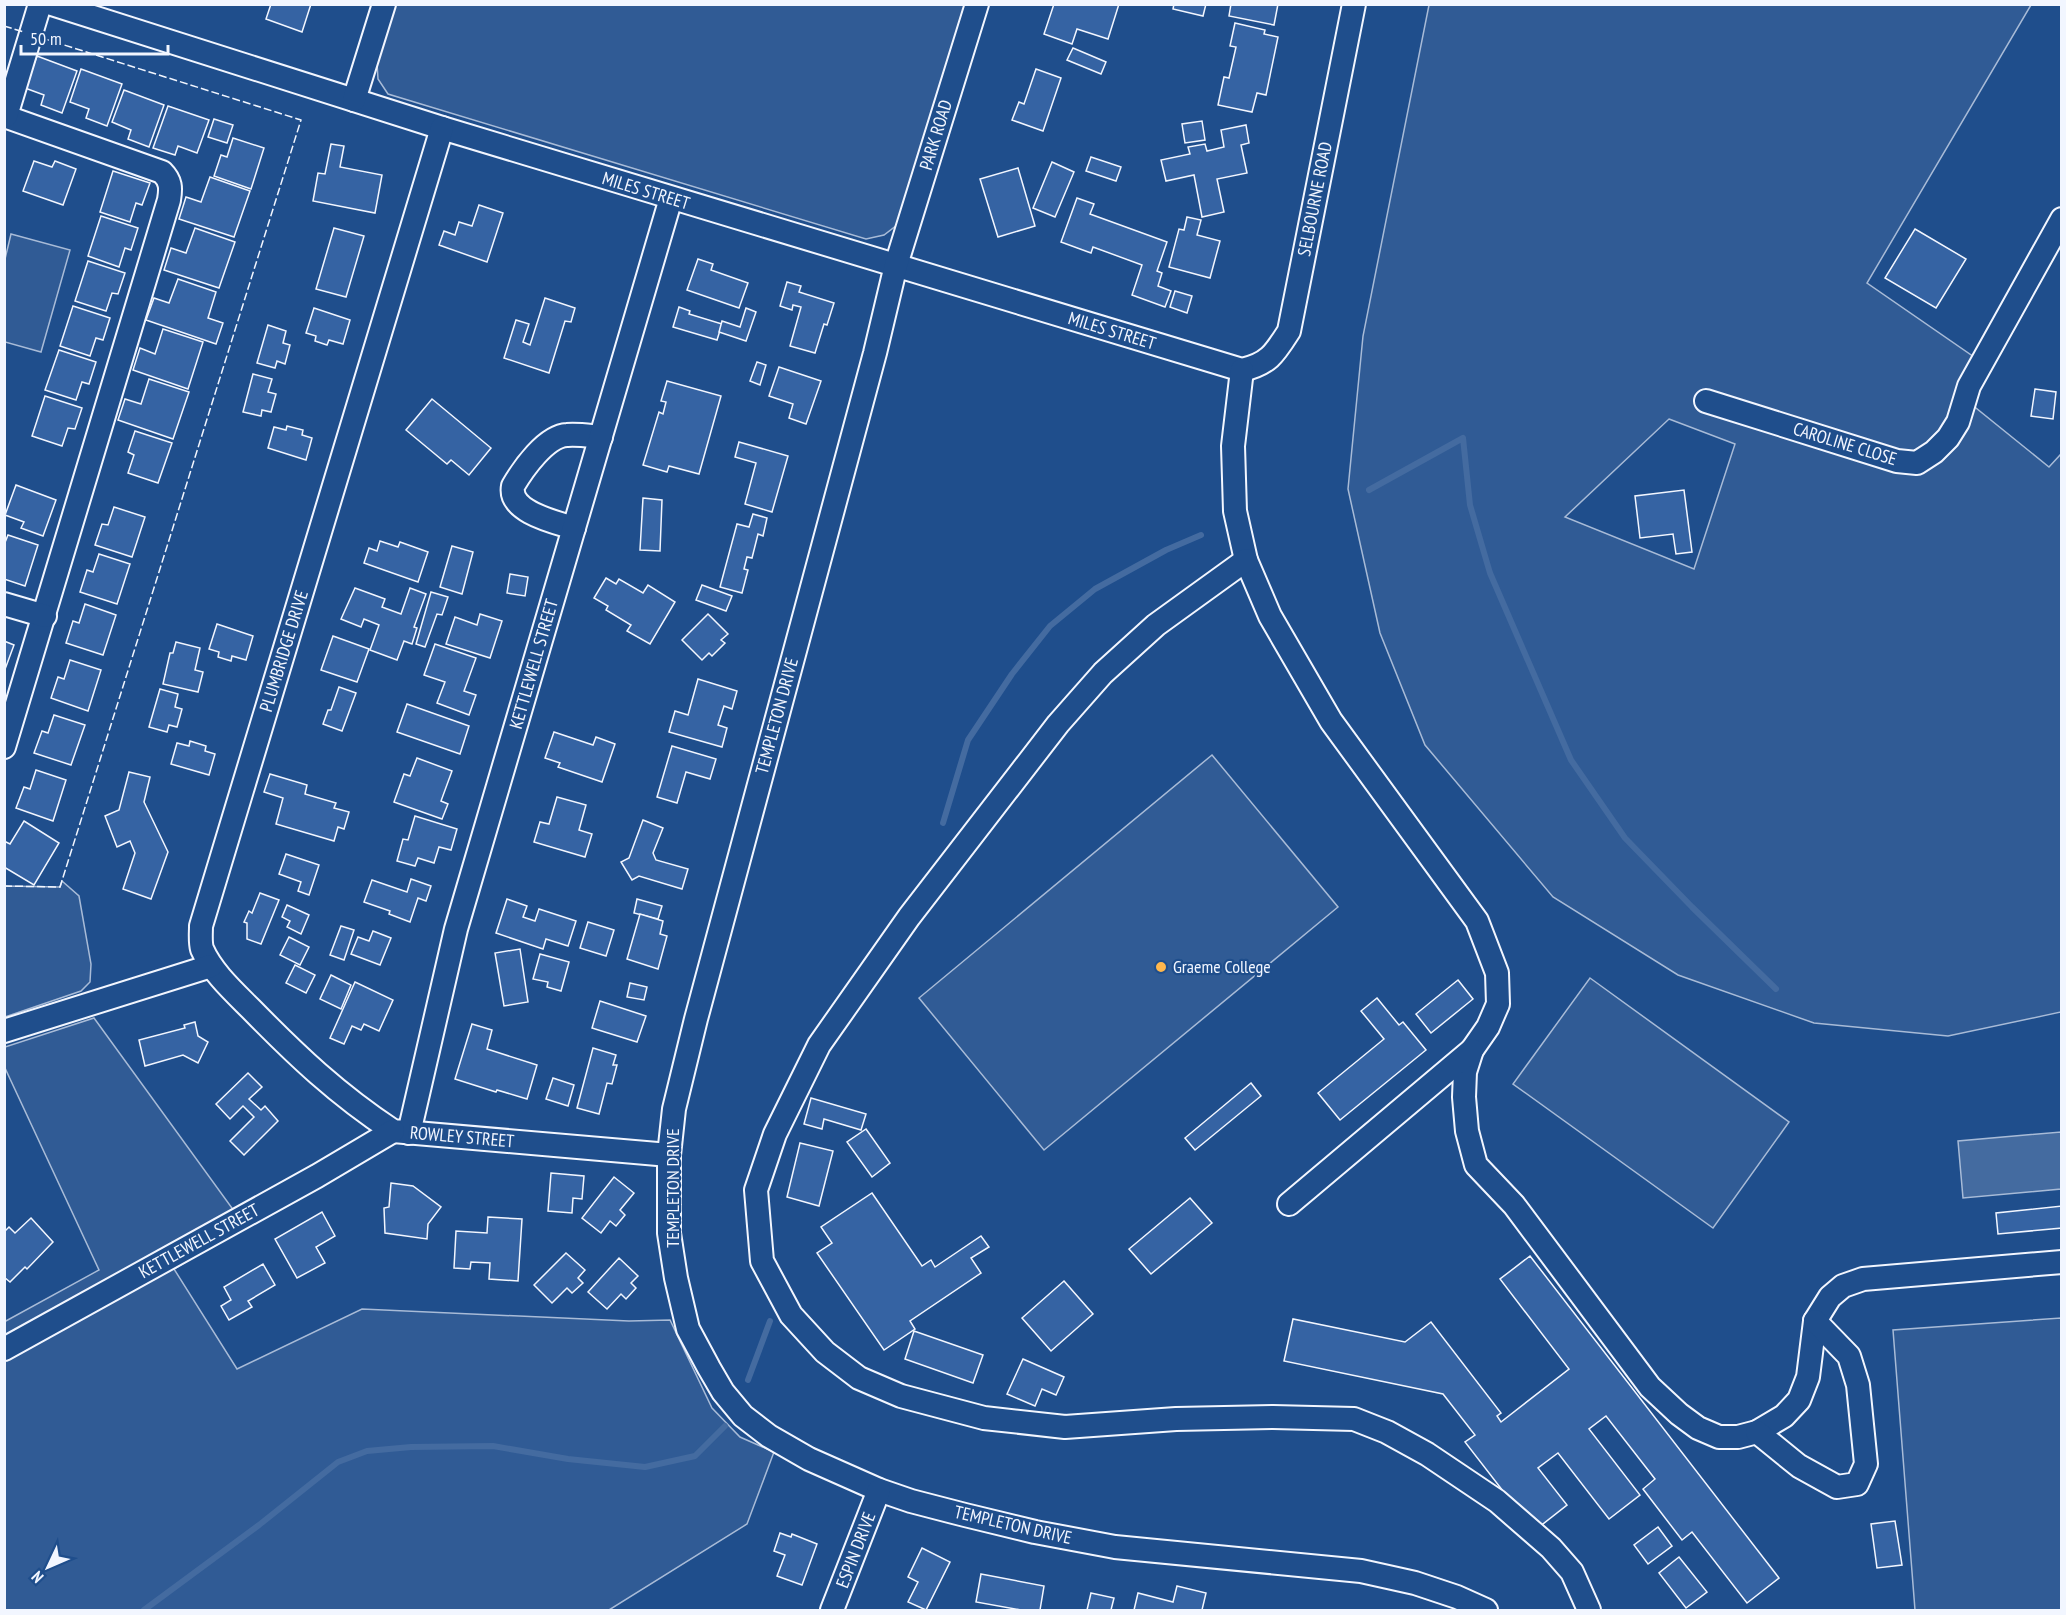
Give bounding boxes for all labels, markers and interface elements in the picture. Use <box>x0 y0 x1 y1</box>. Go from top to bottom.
scale bar <box>21 18 168 56</box>
text: 50 m <box>30 27 62 50</box>
street label: PARK ROAD <box>914 97 957 173</box>
street label: SELBOURNE ROAD <box>1292 140 1337 258</box>
street label: MILES STREET <box>600 166 693 215</box>
street label: MILES STREET <box>1066 306 1159 355</box>
street label: CAROLINE CLOSE <box>1791 417 1900 470</box>
street label: PLUMBRIDGE DRIVE <box>254 587 313 714</box>
street label: KETTLEWELL STREET <box>504 596 563 731</box>
street label: TEMPLETON DRIVE <box>750 655 803 777</box>
place label: Graeme College <box>1173 955 1271 978</box>
marker: Graeme College <box>1154 960 1168 974</box>
street label: ROWLEY STREET <box>409 1120 515 1153</box>
street label: TEMPLETON DRIVE <box>661 1128 684 1248</box>
street label: KETTLEWELL STREET <box>135 1198 263 1283</box>
street label: TEMPLETON DRIVE <box>952 1500 1074 1549</box>
street label: ESPIN DRIVE <box>831 1509 881 1591</box>
north arrow <box>18 1537 78 1597</box>
text: N <box>27 1567 47 1587</box>

